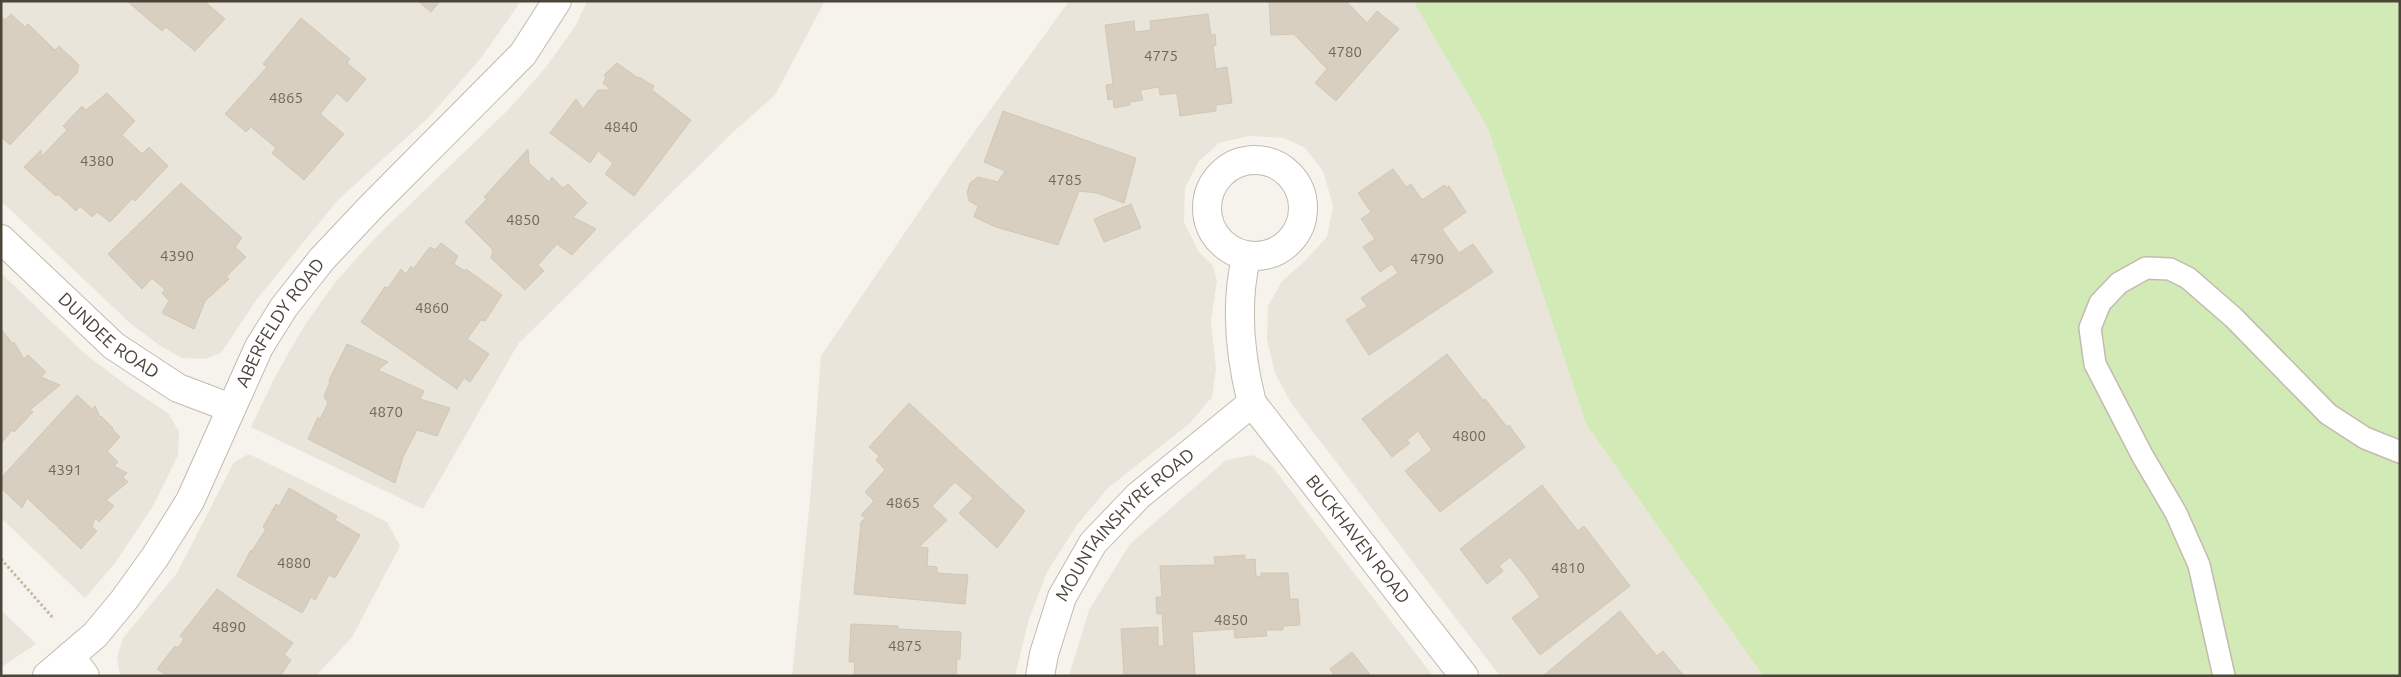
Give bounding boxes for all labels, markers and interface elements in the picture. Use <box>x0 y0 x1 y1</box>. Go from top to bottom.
house number: 4780 <box>1328 43 1362 60</box>
house number: 4775 <box>1144 47 1178 64</box>
house number: 4865 <box>269 89 303 106</box>
house number: 4840 <box>604 118 638 135</box>
house number: 4380 <box>80 152 114 169</box>
house number: 4785 <box>1048 171 1082 188</box>
house number: 4850 <box>506 211 540 228</box>
house number: 4390 <box>160 247 194 264</box>
house number: 4790 <box>1410 250 1444 267</box>
street label: ABERFELDY ROAD <box>231 254 328 390</box>
street label: DUNDEE ROAD <box>55 288 163 382</box>
house number: 4860 <box>415 299 449 316</box>
house number: 4870 <box>369 403 403 420</box>
house number: 4800 <box>1452 427 1486 444</box>
street label: MOUNTAINSHYRE ROAD <box>1051 443 1198 604</box>
house number: 4391 <box>48 461 82 478</box>
street label: BUCKHAVEN ROAD <box>1303 471 1415 607</box>
house number: 4865 <box>886 494 920 511</box>
house number: 4880 <box>277 554 311 571</box>
house number: 4810 <box>1551 559 1585 576</box>
house number: 4850 <box>1214 611 1248 628</box>
house number: 4890 <box>212 618 246 635</box>
house number: 4875 <box>888 637 922 654</box>

